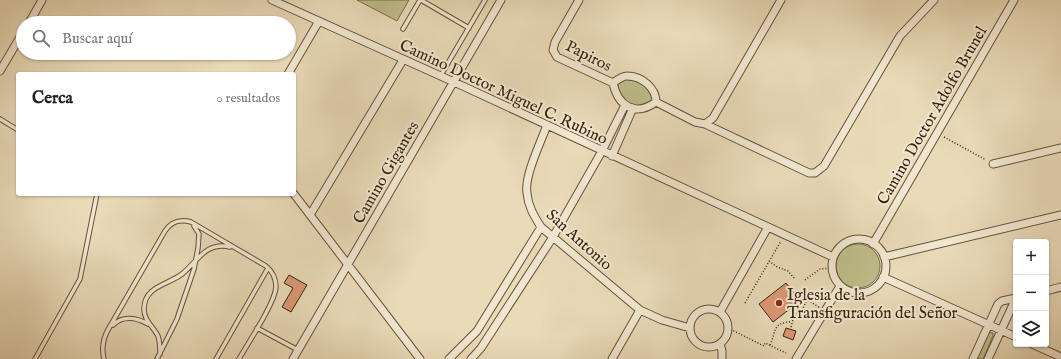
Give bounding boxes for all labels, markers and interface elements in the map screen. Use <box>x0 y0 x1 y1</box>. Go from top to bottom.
search box <box>16 16 296 60</box>
street label: Camino Doctor Adolfo Brunel <box>873 23 992 209</box>
icon: search <box>30 27 52 49</box>
text: Buscar aquí <box>62 29 132 48</box>
street label: Camino Doctor Miguel C. Rubino <box>396 36 611 150</box>
street label: Papiros <box>562 37 615 77</box>
text: Cerca <box>32 88 73 109</box>
text: 0 resultados <box>217 90 280 107</box>
street label: Camino Gigantes <box>349 118 424 228</box>
street label: San Antonio <box>542 206 616 276</box>
map controls <box>1013 239 1049 347</box>
button: + <box>1013 239 1049 275</box>
button: − <box>1013 275 1049 311</box>
place label: Iglesia de la Transfiguración del Señor <box>787 286 958 324</box>
marker: Iglesia de la Transfiguración del Señor <box>774 298 784 308</box>
button: layers <box>1013 311 1049 347</box>

